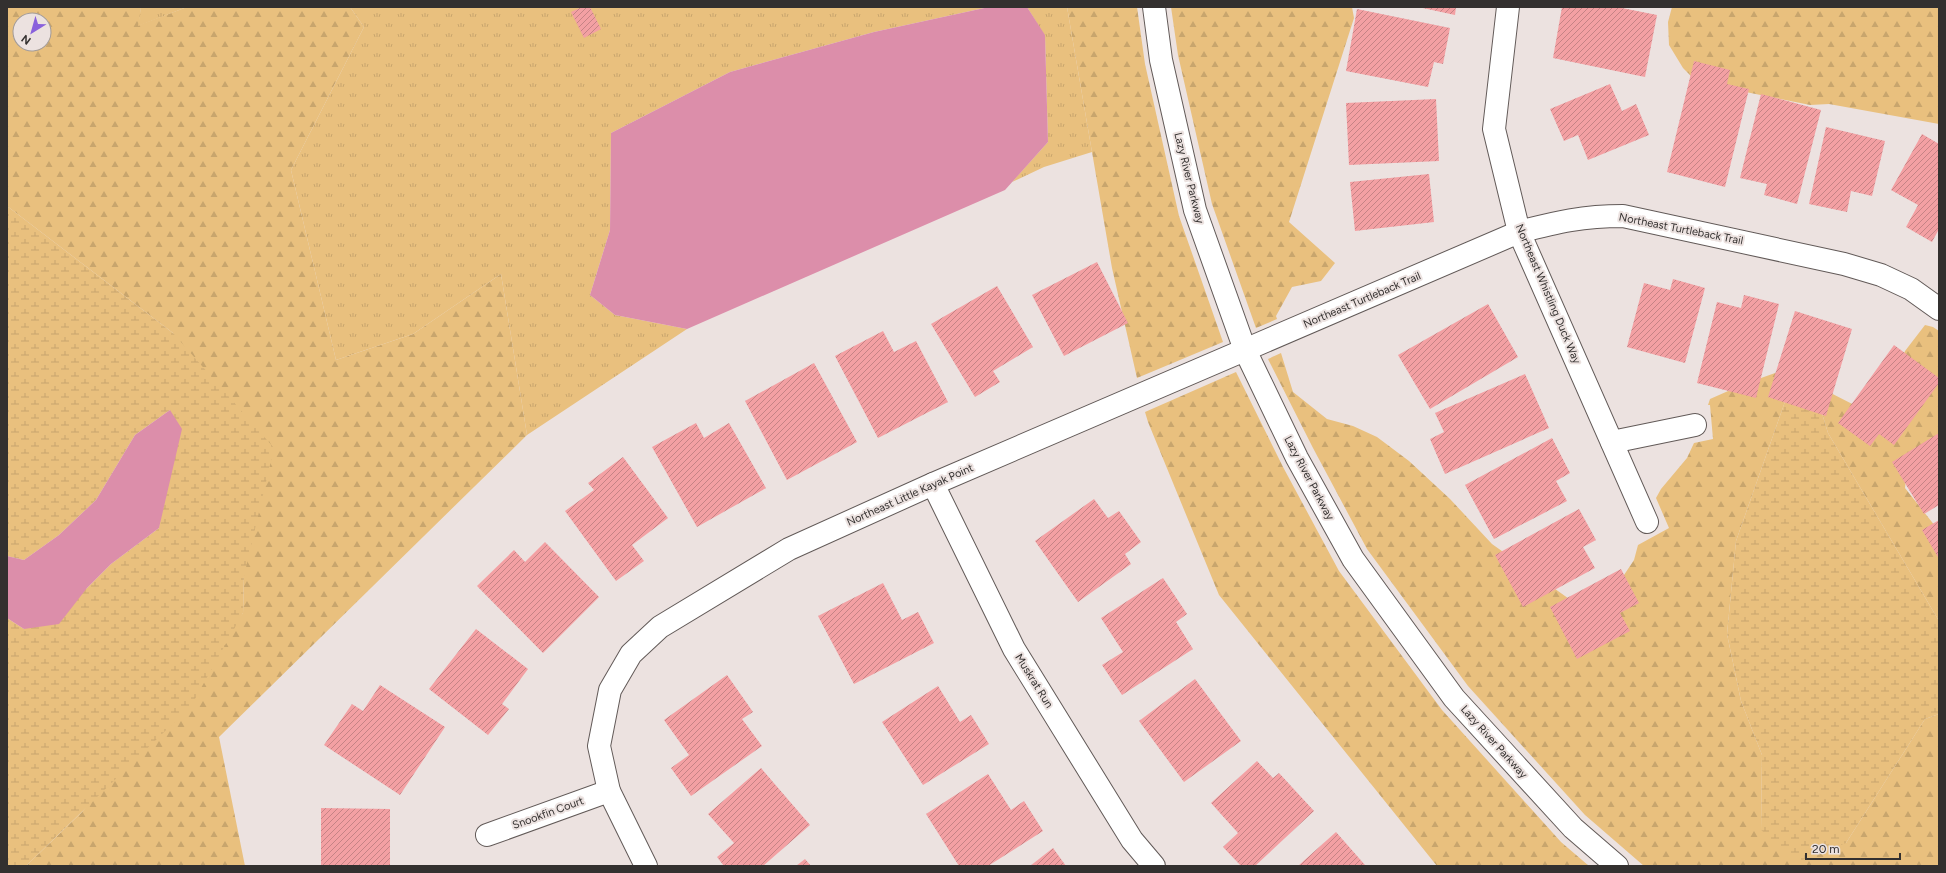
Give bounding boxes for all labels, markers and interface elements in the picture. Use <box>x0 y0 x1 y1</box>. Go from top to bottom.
north arrow <box>12 12 52 52</box>
text: N <box>19 32 34 47</box>
street label: Lazy River Parkway <box>1171 131 1207 225</box>
street label: Northeast Turtleback Trail <box>1618 211 1744 247</box>
street label: Northeast Whistling Duck Way <box>1513 222 1583 366</box>
street label: Northeast Turtleback Trail <box>1301 269 1423 331</box>
street label: Lazy River Parkway <box>1281 434 1337 522</box>
street label: Northeast Little Kayak Point <box>845 461 975 529</box>
street label: Muskrat Run <box>1012 652 1056 710</box>
street label: Lazy River Parkway <box>1458 703 1530 781</box>
street label: Snookfin Court <box>511 794 585 832</box>
scale bar <box>1806 835 1900 861</box>
text: 20 m <box>1812 842 1840 856</box>

